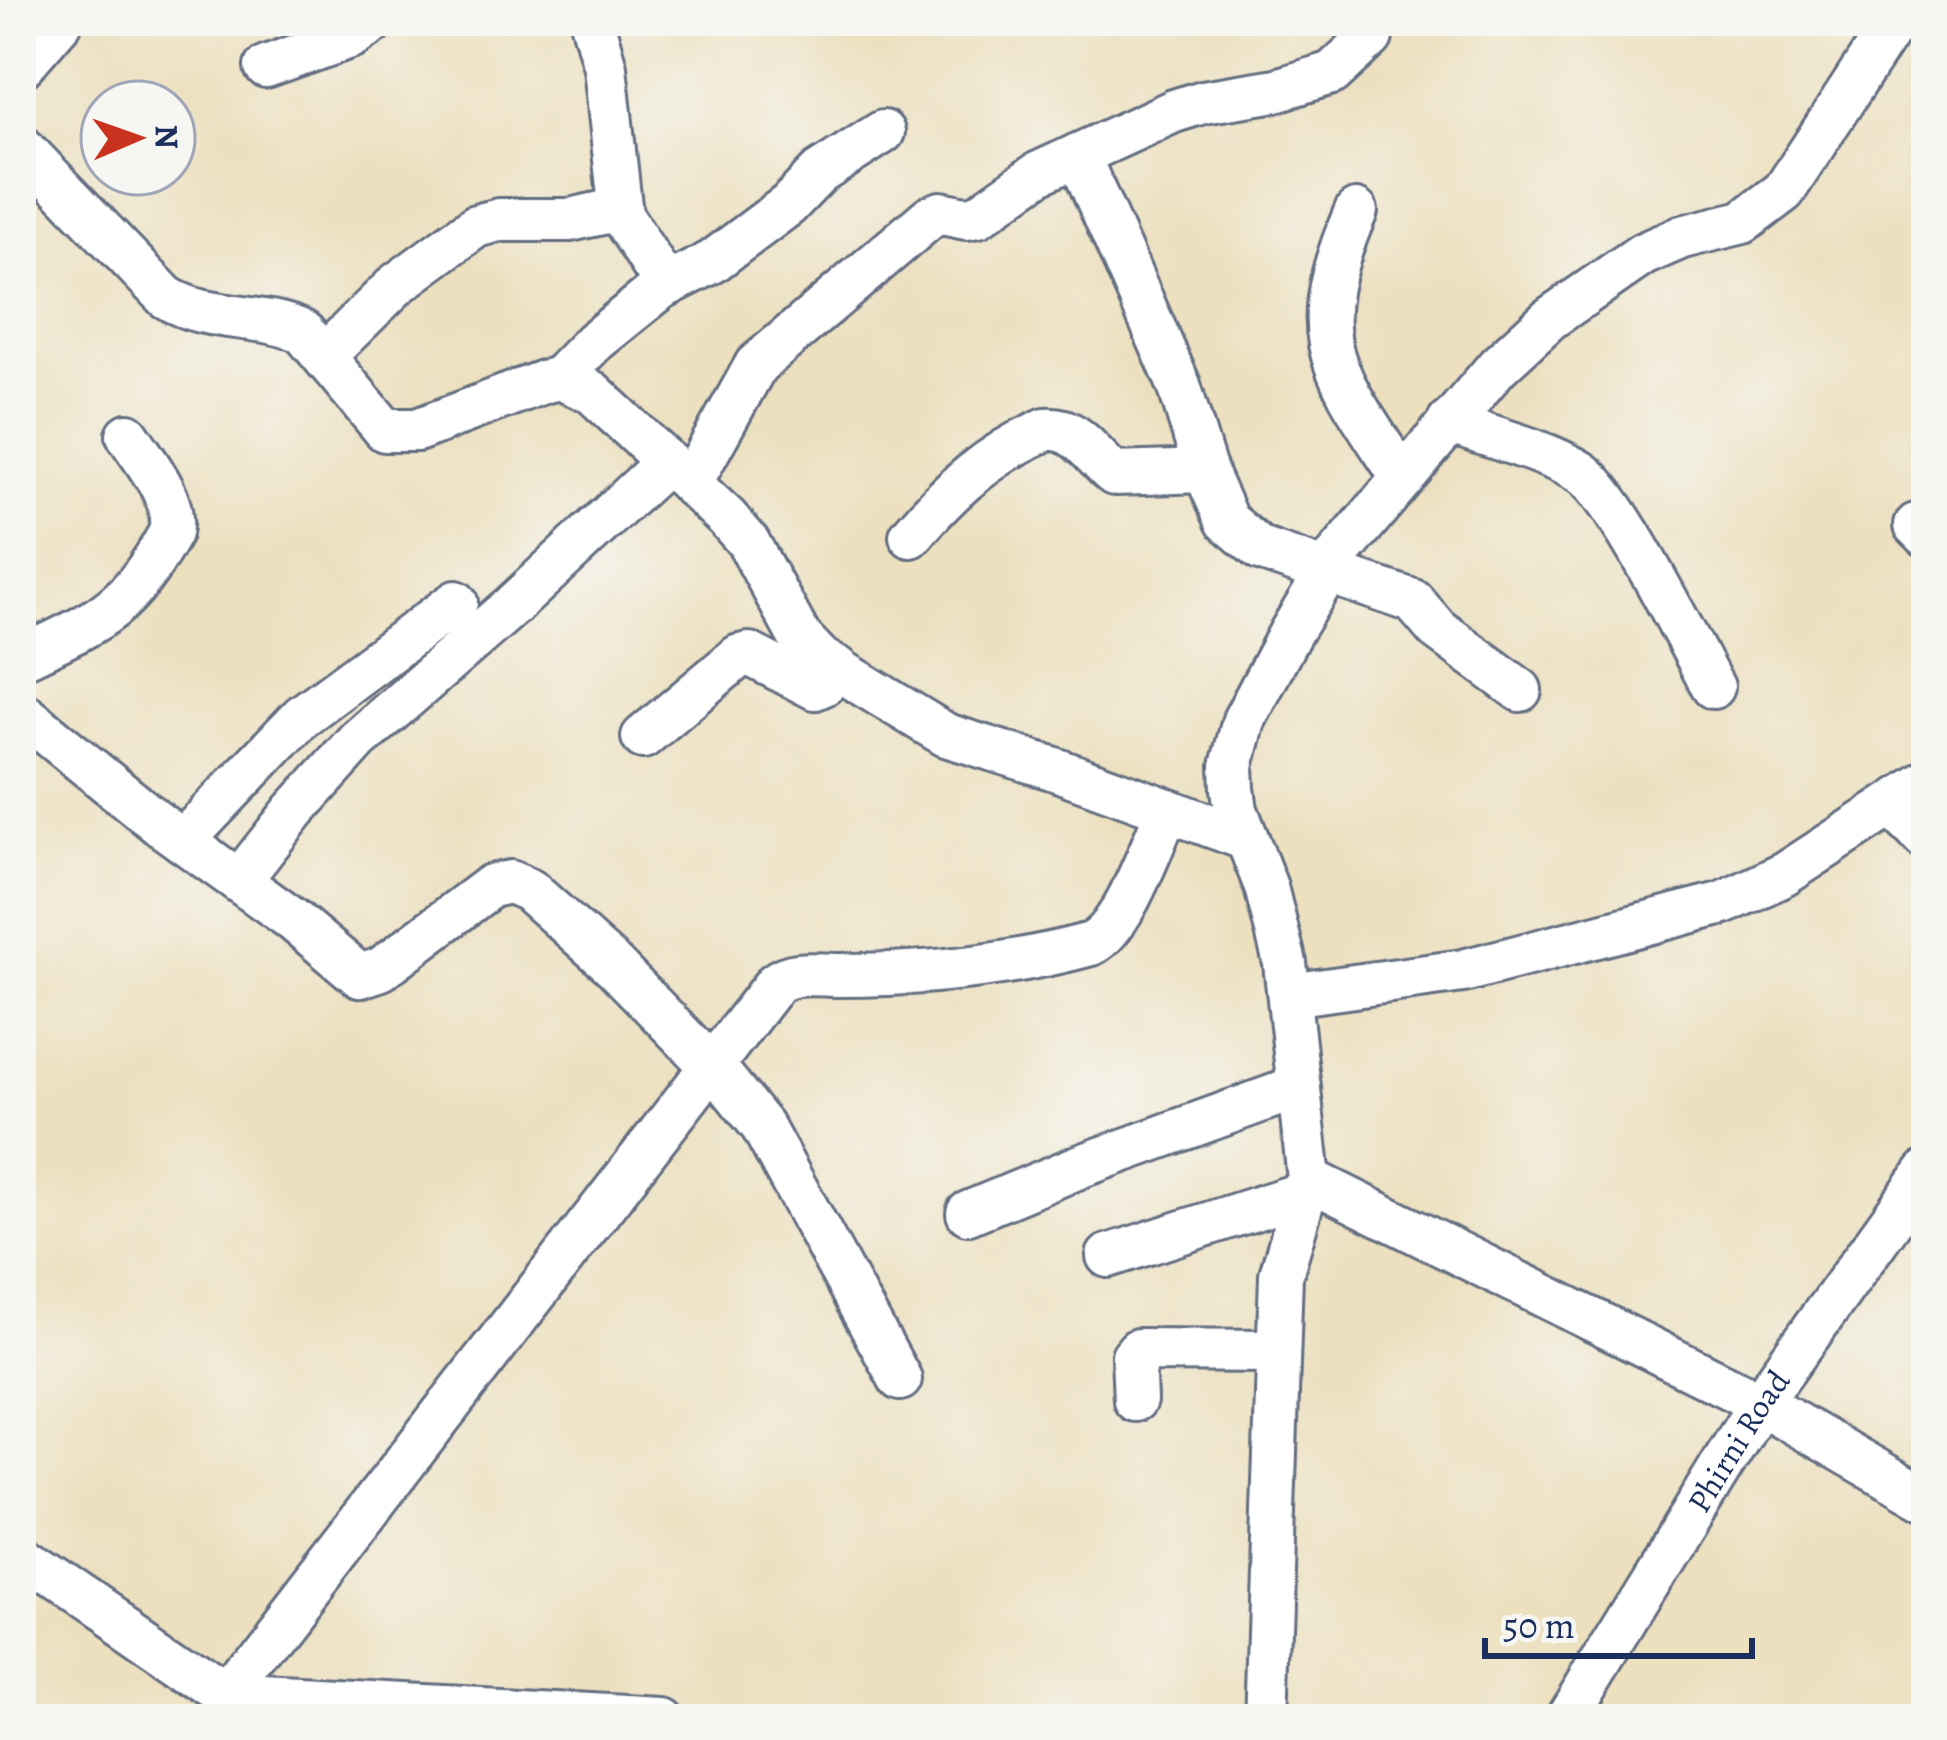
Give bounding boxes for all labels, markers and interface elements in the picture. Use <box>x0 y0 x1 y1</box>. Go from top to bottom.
north arrow <box>78 78 198 198</box>
text: N <box>145 124 190 150</box>
street label: Phirni Road <box>1676 1360 1800 1520</box>
scale bar <box>1485 1584 1752 1658</box>
text: 50 m <box>1503 1601 1575 1650</box>

